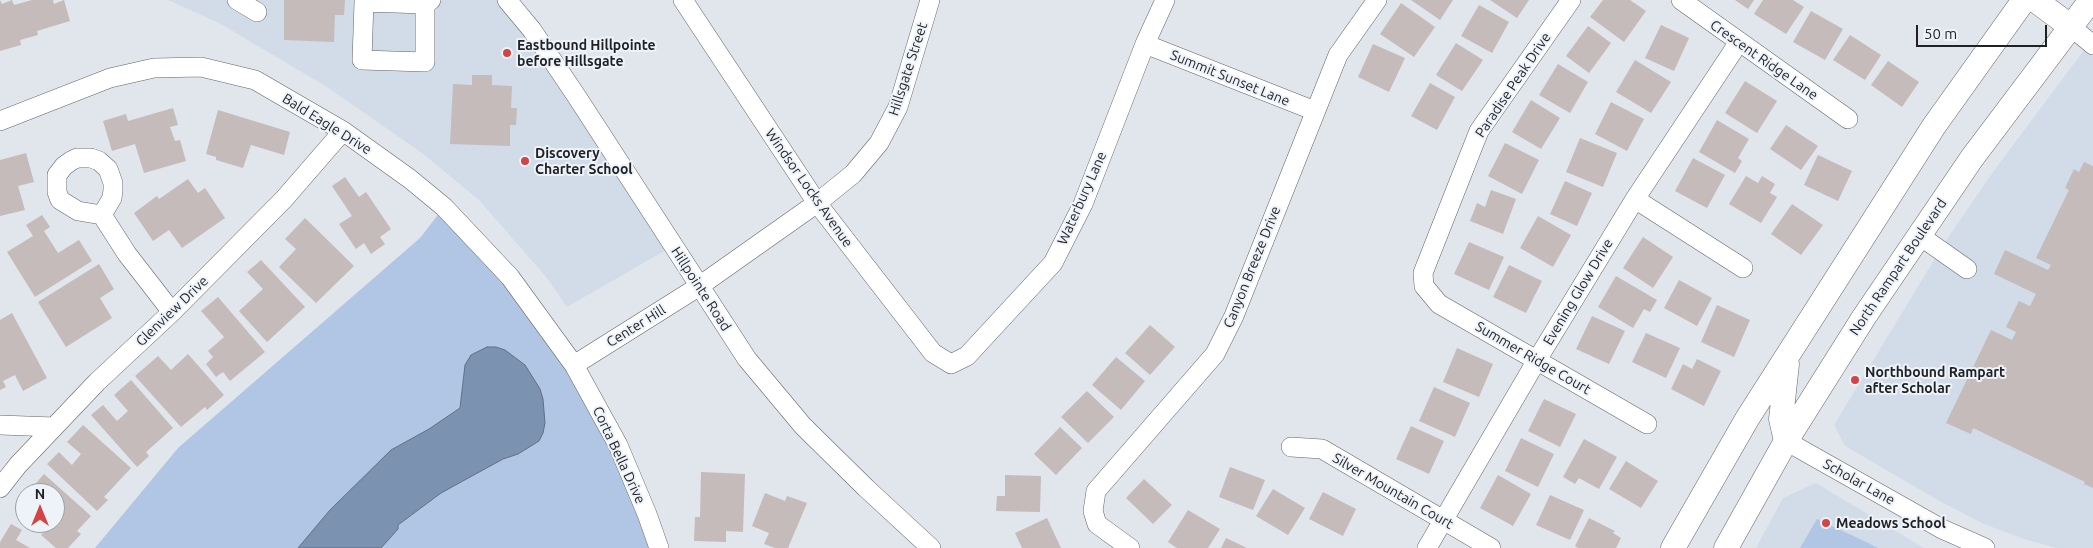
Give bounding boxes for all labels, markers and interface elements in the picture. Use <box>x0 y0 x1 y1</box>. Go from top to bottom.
scale bar <box>1918 15 2049 47</box>
street label: Crescent Ridge Lane <box>1707 16 1821 104</box>
street label: Hillsgate Street <box>885 20 931 118</box>
text: 50 m <box>1924 25 1957 42</box>
street label: Paradise Peak Drive <box>1472 29 1554 141</box>
place label: Eastbound Hillpointe before Hillsgate <box>517 37 656 70</box>
street label: Summit Sunset Lane <box>1168 46 1292 110</box>
marker: Eastbound Hillpointe before Hillsgate <box>501 47 513 59</box>
street label: Bald Eagle Drive <box>279 90 375 158</box>
street label: Windsor Locks Avenue <box>762 125 856 251</box>
place label: Discovery Charter School <box>535 145 633 178</box>
street label: Waterbury Lane <box>1054 149 1110 247</box>
marker: Discovery Charter School <box>519 155 531 167</box>
street label: North Rampart Boulevard <box>1846 195 1950 339</box>
street label: Canyon Breeze Drive <box>1220 204 1284 330</box>
street label: Evening Glow Drive <box>1540 236 1616 348</box>
street label: Hillpointe Road <box>668 244 734 334</box>
street label: Glenview Drive <box>132 272 212 350</box>
street label: Center Hill <box>603 301 669 351</box>
street label: Summer Ridge Court <box>1472 318 1594 398</box>
place label: Northbound Rampart after Scholar <box>1865 364 2005 397</box>
marker: Northbound Rampart after Scholar <box>1849 374 1861 386</box>
street label: Corta Bella Drive <box>589 404 649 506</box>
street label: Silver Mountain Court <box>1330 450 1456 532</box>
street label: Scholar Lane <box>1820 455 1898 509</box>
north arrow <box>15 483 65 533</box>
text: N <box>35 486 45 502</box>
place label: Meadows School <box>1836 515 1946 531</box>
marker: Meadows School <box>1820 517 1832 529</box>

